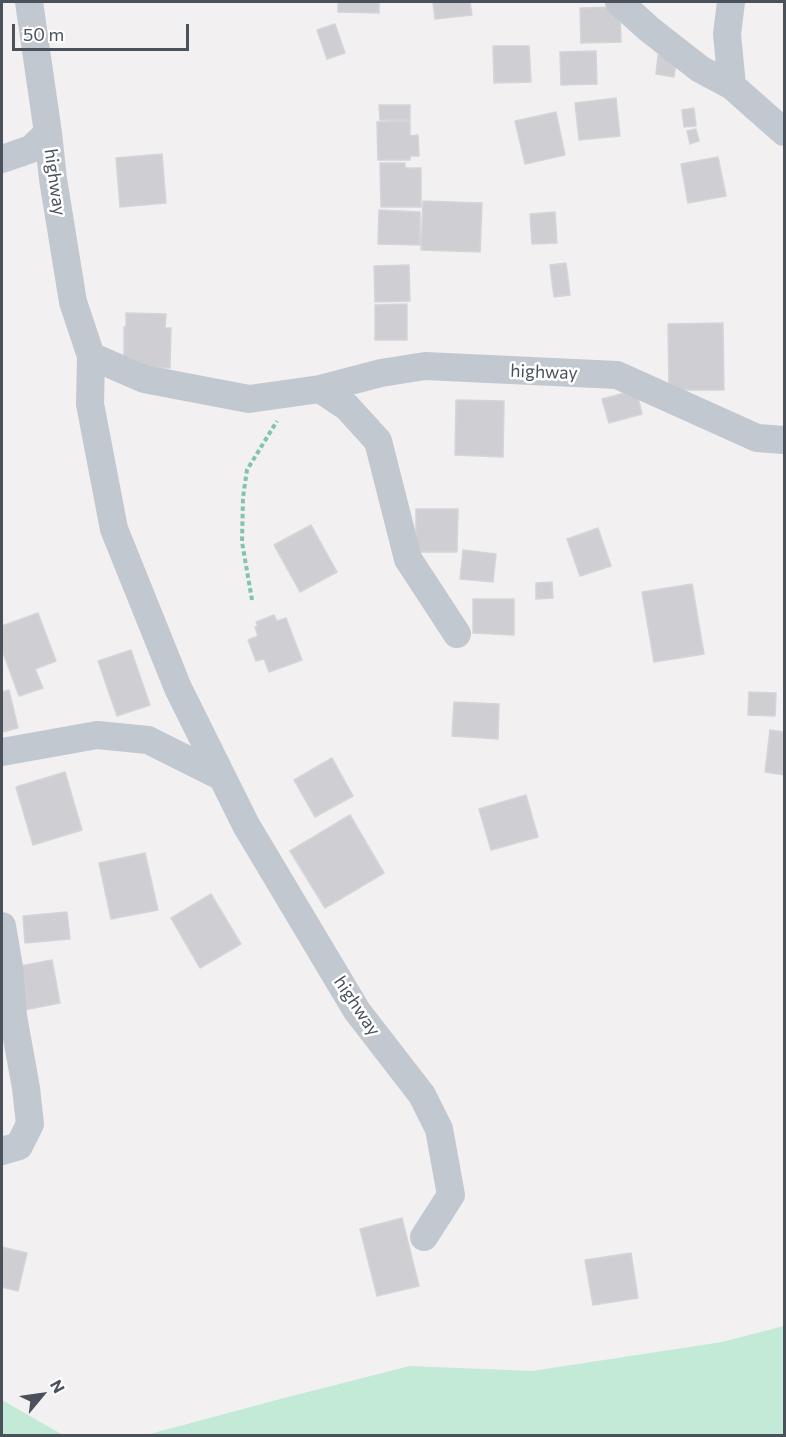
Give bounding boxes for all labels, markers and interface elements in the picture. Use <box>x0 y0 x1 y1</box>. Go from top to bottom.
scale bar <box>15 12 192 50</box>
text: 50 m <box>23 23 64 45</box>
street label: highway <box>40 147 70 217</box>
street label: highway <box>510 360 578 384</box>
street label: highway <box>329 972 385 1040</box>
north arrow <box>12 1365 72 1425</box>
text: N <box>47 1376 69 1396</box>

